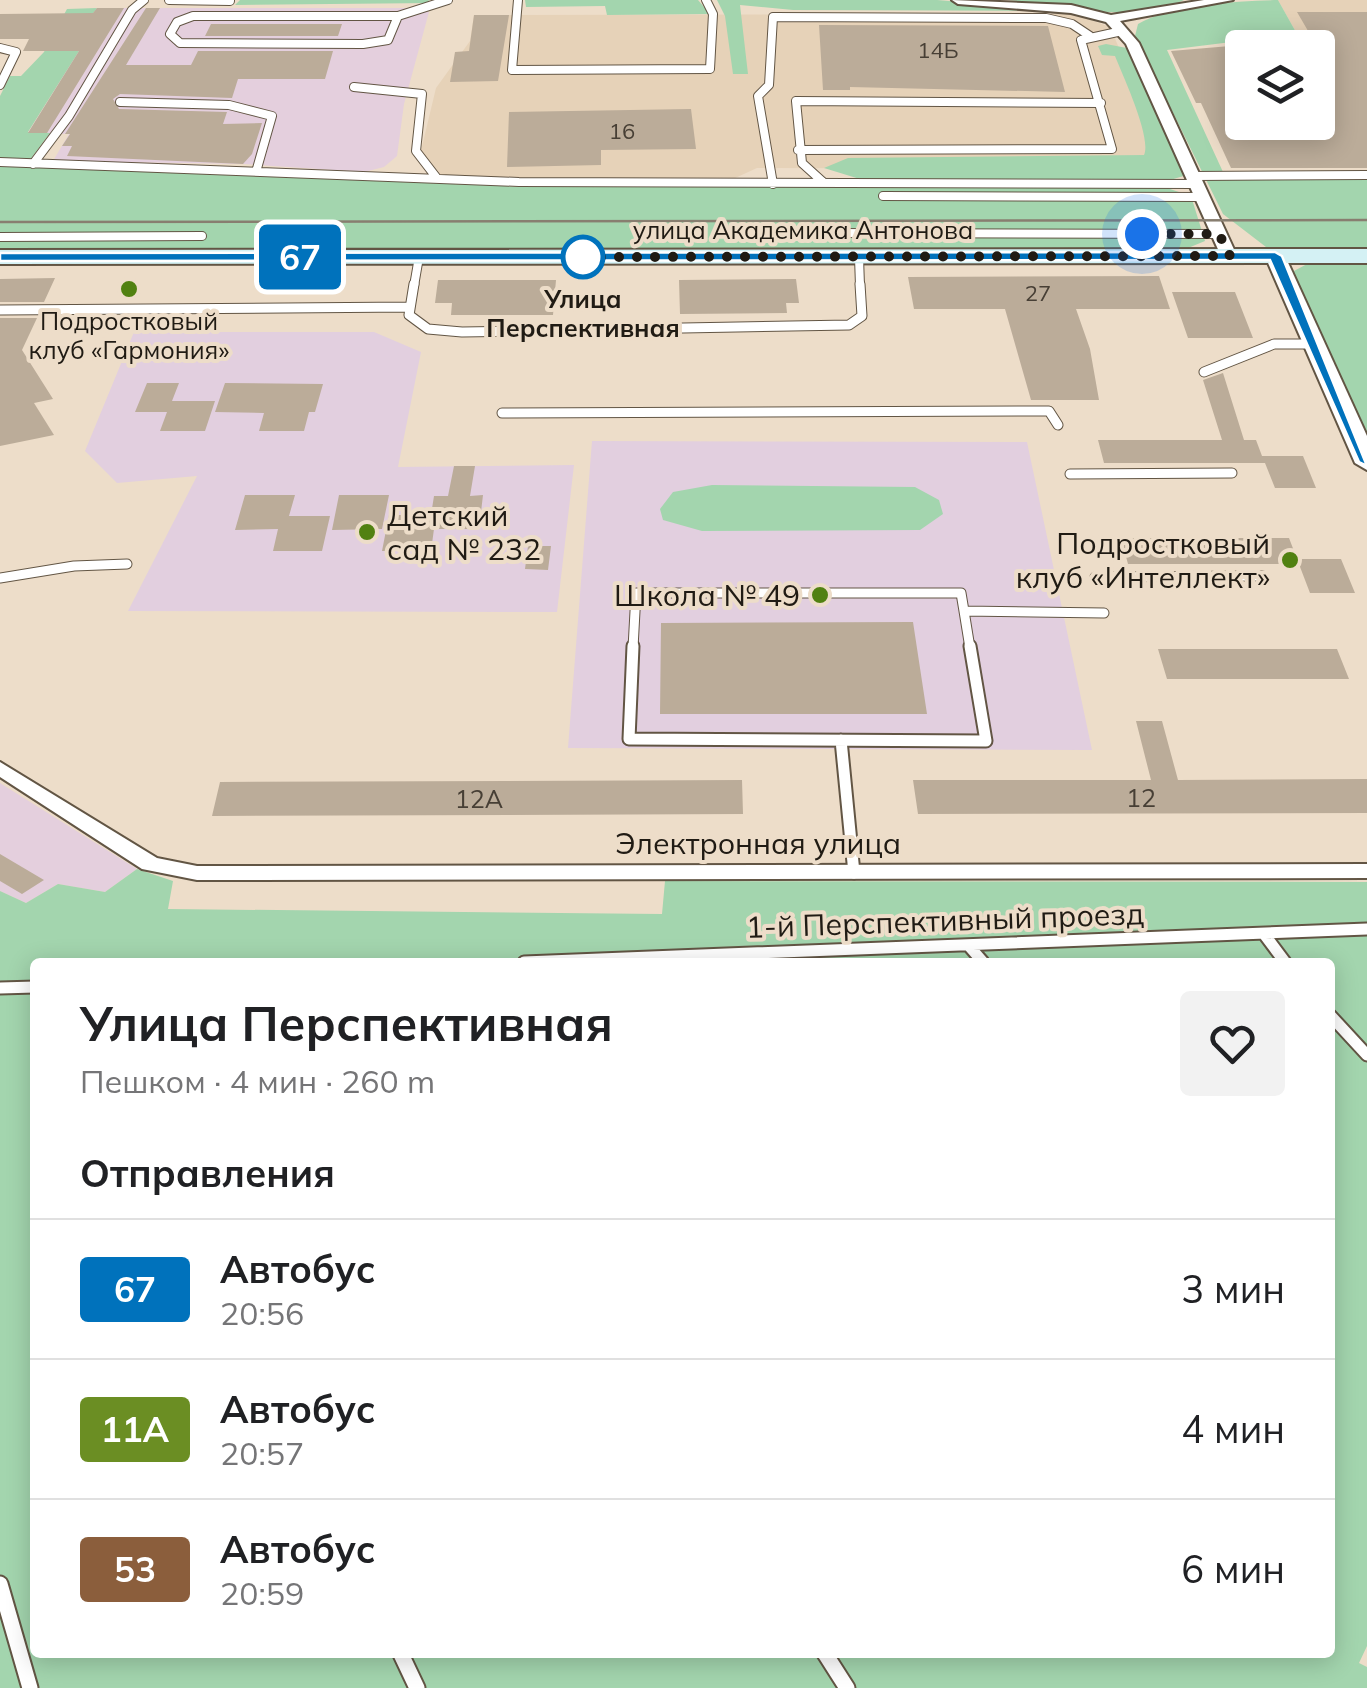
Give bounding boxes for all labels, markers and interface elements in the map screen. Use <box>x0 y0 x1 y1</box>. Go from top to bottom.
map controls <box>1225 30 1335 140</box>
button: layers <box>1225 30 1335 140</box>
house number: 14Б <box>917 36 959 64</box>
house number: 16 <box>609 117 635 145</box>
your location <box>1117 209 1167 259</box>
street label: улица Академика Антонова <box>633 214 973 245</box>
line badge: 67 <box>255 224 345 290</box>
text: 67 <box>279 235 321 279</box>
marker: Улица Перспективная <box>562 236 604 278</box>
marker: Подростковый клуб «Гармония» <box>118 278 140 300</box>
house number: 27 <box>1025 279 1051 307</box>
place label: Улица Перспективная <box>486 283 680 343</box>
place label: Подростковый клуб «Гармония» <box>29 305 229 365</box>
place label: Детский сад № 232 <box>387 496 541 568</box>
marker: Детский сад № 232 <box>356 521 378 543</box>
place label: Подростковый клуб «Интеллект» <box>1016 524 1270 596</box>
marker: Подростковый клуб «Интеллект» <box>1279 549 1301 571</box>
place label: Школа № 49 <box>614 576 800 614</box>
marker: Школа № 49 <box>809 584 831 606</box>
house number: 12 <box>1126 782 1156 813</box>
house number: 12А <box>455 783 503 814</box>
street label: Электронная улица <box>615 824 901 862</box>
street label: 1-й Перспективный проезд <box>745 894 1145 946</box>
button: heart <box>1180 991 1285 1096</box>
text: Улица Перспективная <box>80 993 613 1053</box>
text: Пешком · 4 мин · 260 m <box>80 1061 435 1101</box>
text: Отправления <box>80 1149 335 1197</box>
text: Автобус <box>220 1245 375 1293</box>
text: 3 мин <box>1181 1265 1285 1313</box>
text: 67 <box>114 1267 156 1311</box>
text: 20:56 <box>220 1293 304 1333</box>
text: Автобус <box>220 1385 375 1433</box>
text: 4 мин <box>1181 1405 1285 1453</box>
text: 11А <box>101 1407 169 1451</box>
text: 20:57 <box>220 1433 304 1473</box>
text: Автобус <box>220 1525 375 1573</box>
text: 6 мин <box>1181 1545 1285 1593</box>
text: 53 <box>114 1547 156 1591</box>
text: 20:59 <box>220 1573 304 1613</box>

